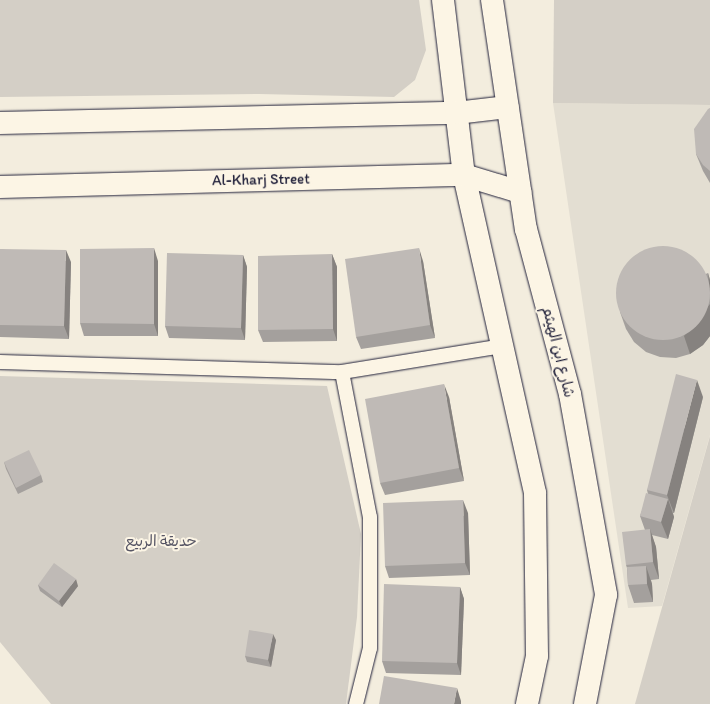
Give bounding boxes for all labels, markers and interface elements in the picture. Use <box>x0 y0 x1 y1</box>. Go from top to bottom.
street label: Al-Kharj Street <box>212 170 310 190</box>
street label: شارع ابن الهيثم <box>538 305 578 399</box>
park label: حديقة الربيع <box>125 533 197 551</box>

